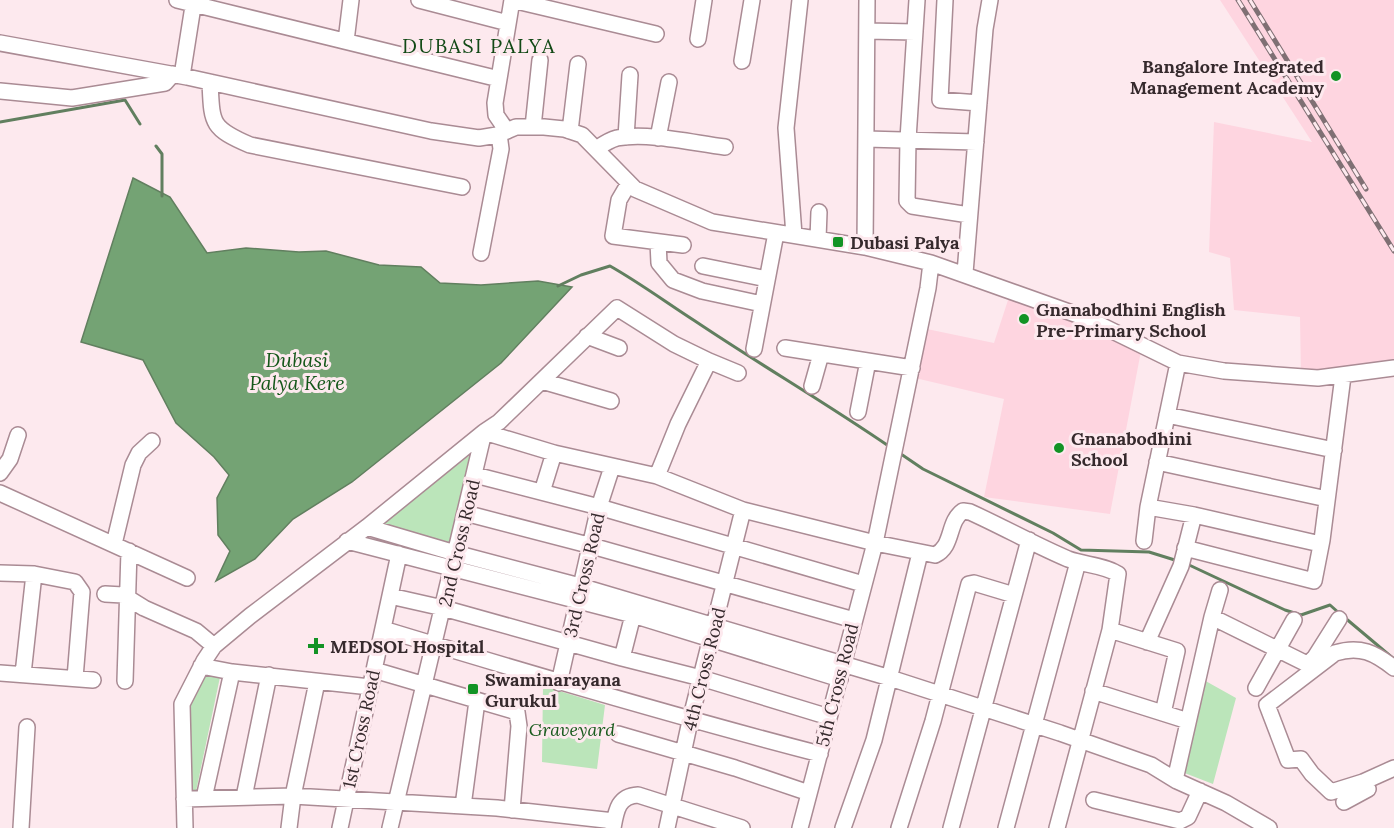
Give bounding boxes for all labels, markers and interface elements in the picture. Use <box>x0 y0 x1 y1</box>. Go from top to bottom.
district label: DUBASI PALYA <box>402 33 556 58</box>
place label: Bangalore Integrated Management Academy <box>1130 55 1324 99</box>
marker: Bangalore Integrated Management Academy <box>1329 69 1343 83</box>
place label: Dubasi Palya <box>850 231 960 254</box>
marker: Dubasi Palya <box>831 235 845 249</box>
place label: Gnanabodhini English Pre-Primary School <box>1036 298 1226 342</box>
marker: Gnanabodhini English Pre-Primary School <box>1017 312 1031 326</box>
water label: Dubasi Palya Kere <box>249 347 345 395</box>
place label: Gnanabodhini School <box>1071 427 1192 471</box>
marker: Gnanabodhini School <box>1052 441 1066 455</box>
street label: 2nd Cross Road <box>433 477 485 609</box>
street label: 3rd Cross Road <box>558 510 610 640</box>
street label: 4th Cross Road <box>678 605 730 733</box>
street label: 5th Cross Road <box>811 621 863 749</box>
place label: MEDSOL Hospital <box>330 635 485 658</box>
marker: MEDSOL Hospital <box>307 637 325 655</box>
street label: 1st Cross Road <box>337 667 385 790</box>
place label: Swaminarayana Gurukul <box>485 668 621 712</box>
marker: Swaminarayana Gurukul <box>466 682 480 696</box>
park label: Graveyard <box>529 718 615 741</box>

